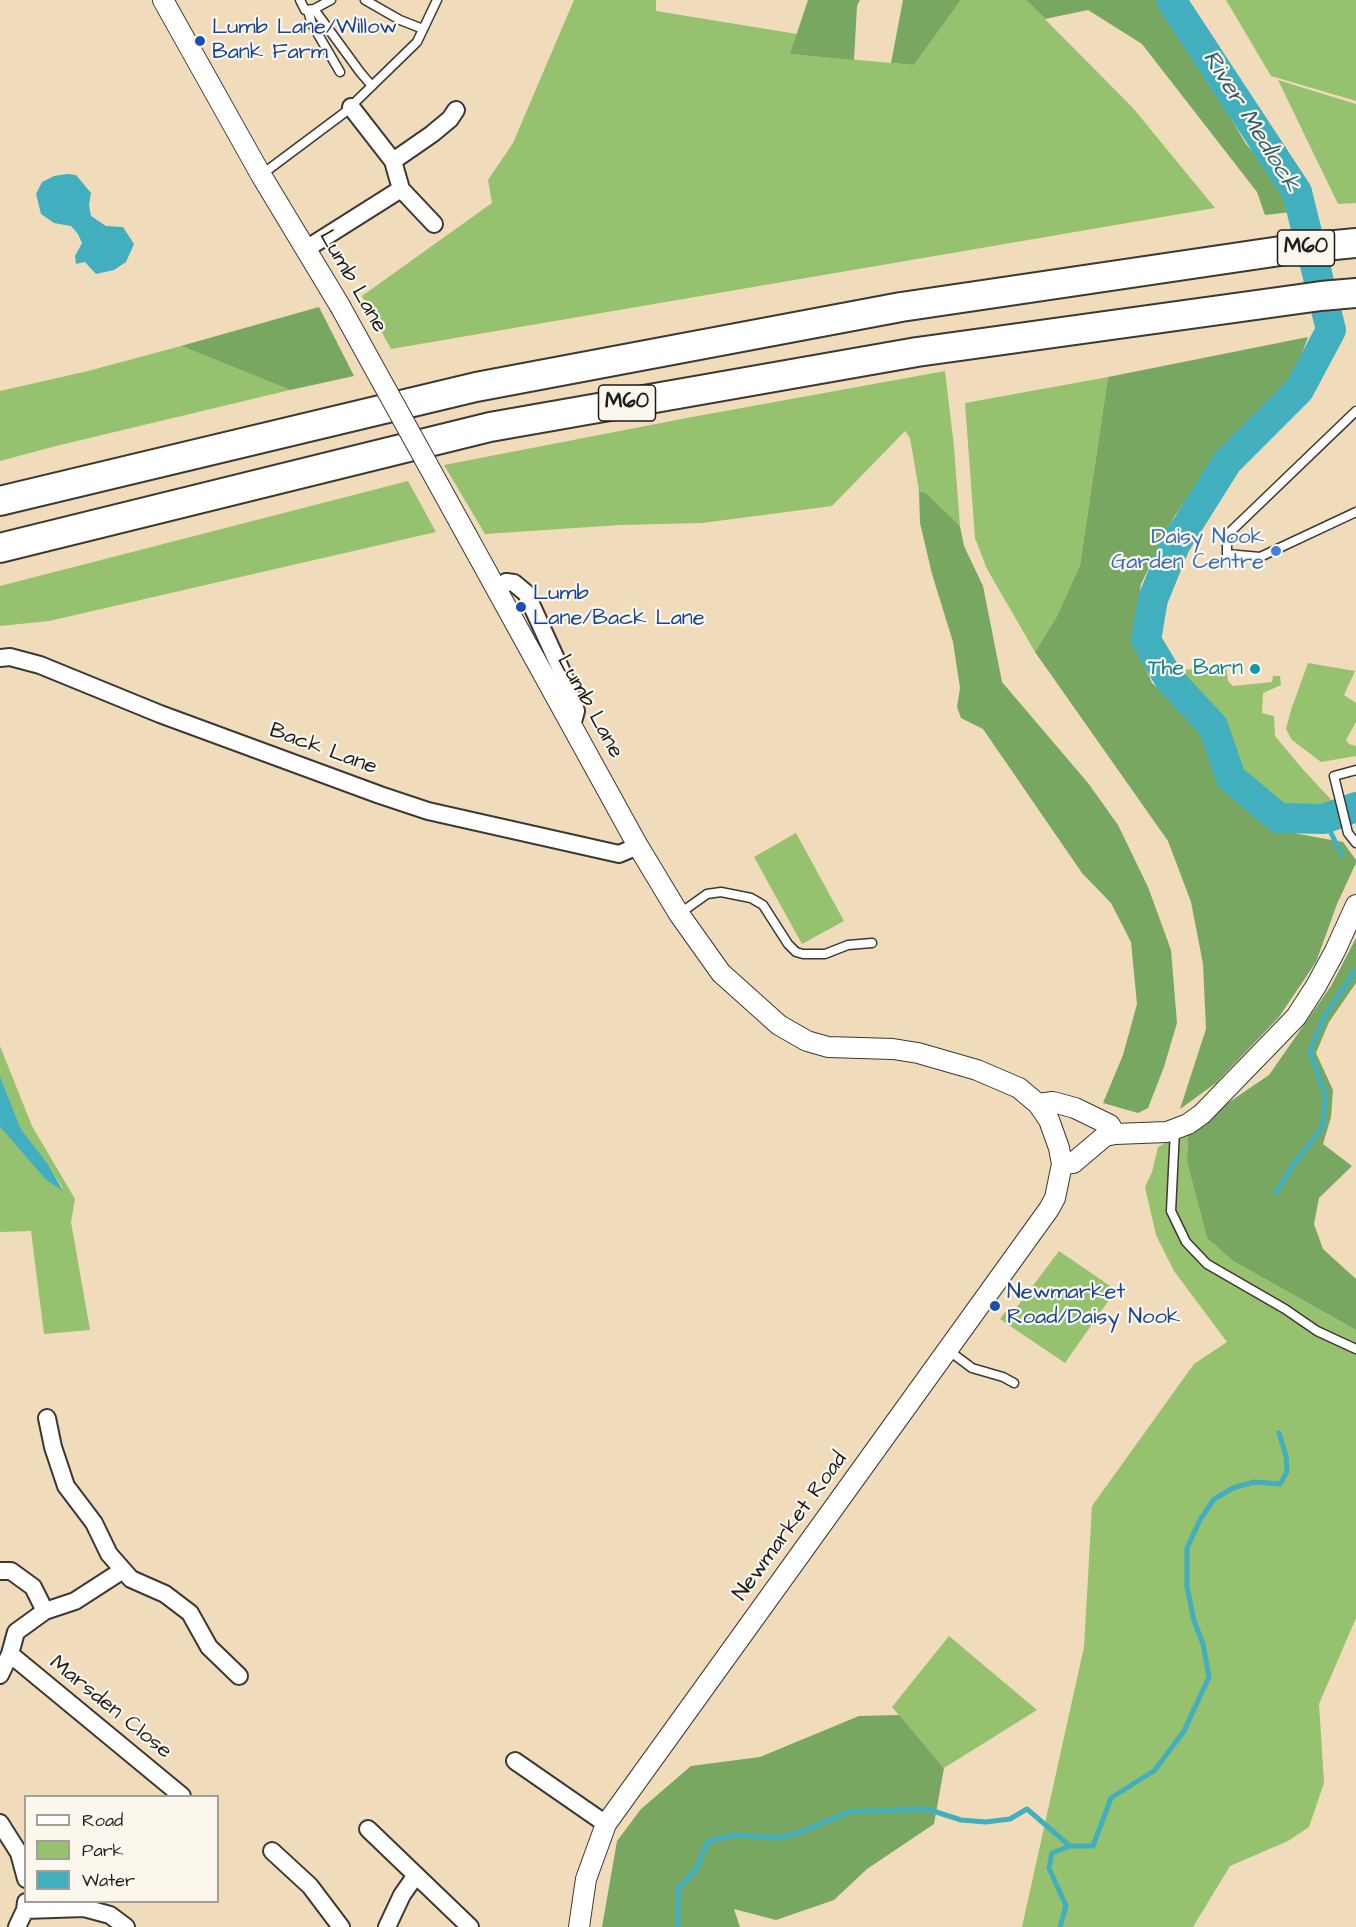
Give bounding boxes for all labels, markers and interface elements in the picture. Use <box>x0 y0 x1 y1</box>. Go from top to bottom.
place label: Lumb Lane/Willow Bank Farm <box>212 15 397 66</box>
marker: Lumb Lane/Willow Bank Farm <box>193 34 207 48</box>
water label: River Medlock <box>1195 46 1305 198</box>
street label: Lumb Lane <box>312 226 392 338</box>
road number: M60 <box>1278 230 1334 266</box>
road number: M60 <box>598 385 656 421</box>
place label: Daisy Nook Garden Centre <box>1111 525 1264 576</box>
marker: Daisy Nook Garden Centre <box>1269 544 1283 558</box>
place label: Lumb Lane/Back Lane <box>533 581 705 632</box>
marker: Lumb Lane/Back Lane <box>514 600 528 614</box>
street label: Lumb Lane <box>550 651 628 763</box>
place label: The Barn <box>1148 656 1243 682</box>
marker: The Barn <box>1248 662 1262 676</box>
street label: Back Lane <box>266 718 380 782</box>
place label: Newmarket Road/Daisy Nook <box>1007 1280 1180 1332</box>
marker: Newmarket Road/Daisy Nook <box>988 1299 1002 1313</box>
street label: Newmarket Road <box>728 1447 854 1607</box>
street label: Marsden Close <box>43 1651 177 1765</box>
legend <box>24 1795 219 1903</box>
text: Road <box>82 1808 123 1833</box>
text: Park <box>82 1838 124 1863</box>
text: Water <box>82 1868 135 1893</box>

